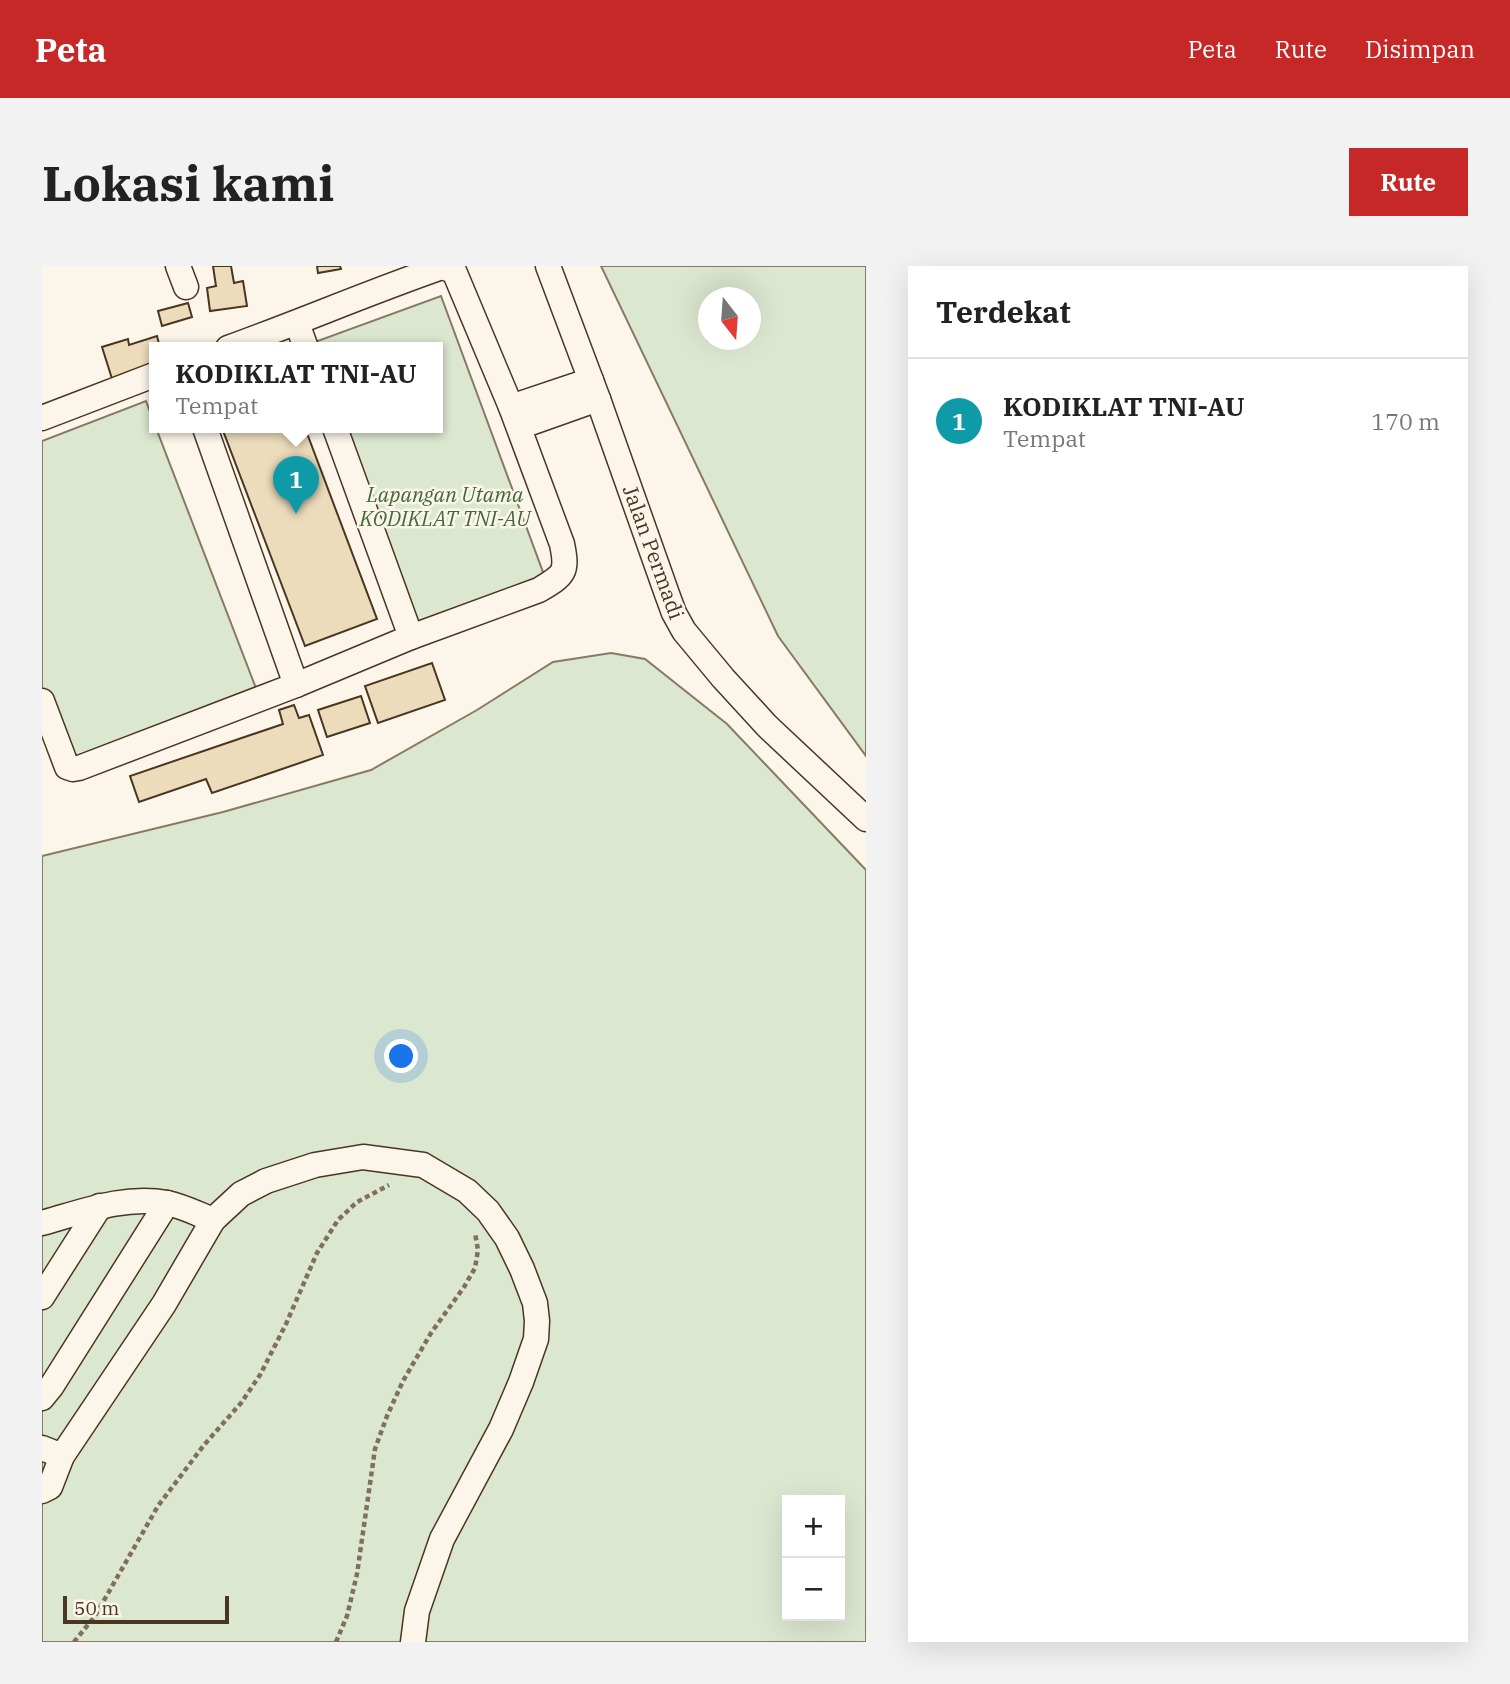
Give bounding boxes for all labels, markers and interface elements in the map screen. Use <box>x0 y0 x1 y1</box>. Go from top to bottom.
text: Peta <box>35 28 106 71</box>
text: Peta <box>1188 33 1237 65</box>
text: Rute <box>1275 33 1327 65</box>
text: Disimpan <box>1365 33 1475 65</box>
button: Rute <box>1349 148 1468 216</box>
text: Lokasi kami <box>42 151 334 214</box>
north arrow <box>698 287 761 350</box>
text: Terdekat <box>936 292 1071 331</box>
popup <box>149 342 443 433</box>
text: KODIKLAT TNI-AU <box>175 356 417 390</box>
text: KODIKLAT TNI-AU <box>1003 389 1245 423</box>
text: Tempat <box>175 390 258 420</box>
text: 1 <box>952 406 966 436</box>
text: 170 m <box>1371 406 1440 436</box>
text: Tempat <box>1003 423 1086 453</box>
pin: 1 <box>273 456 319 514</box>
park label: Lapangan Utama KODIKLAT TNI-AU <box>359 480 532 532</box>
street label: Jalan Permadi <box>617 481 691 623</box>
your location <box>384 1039 418 1073</box>
map controls <box>782 1495 845 1621</box>
button: + <box>782 1495 845 1558</box>
button: − <box>782 1558 845 1621</box>
scale bar <box>63 1593 229 1625</box>
text: 50 m <box>74 1596 119 1620</box>

